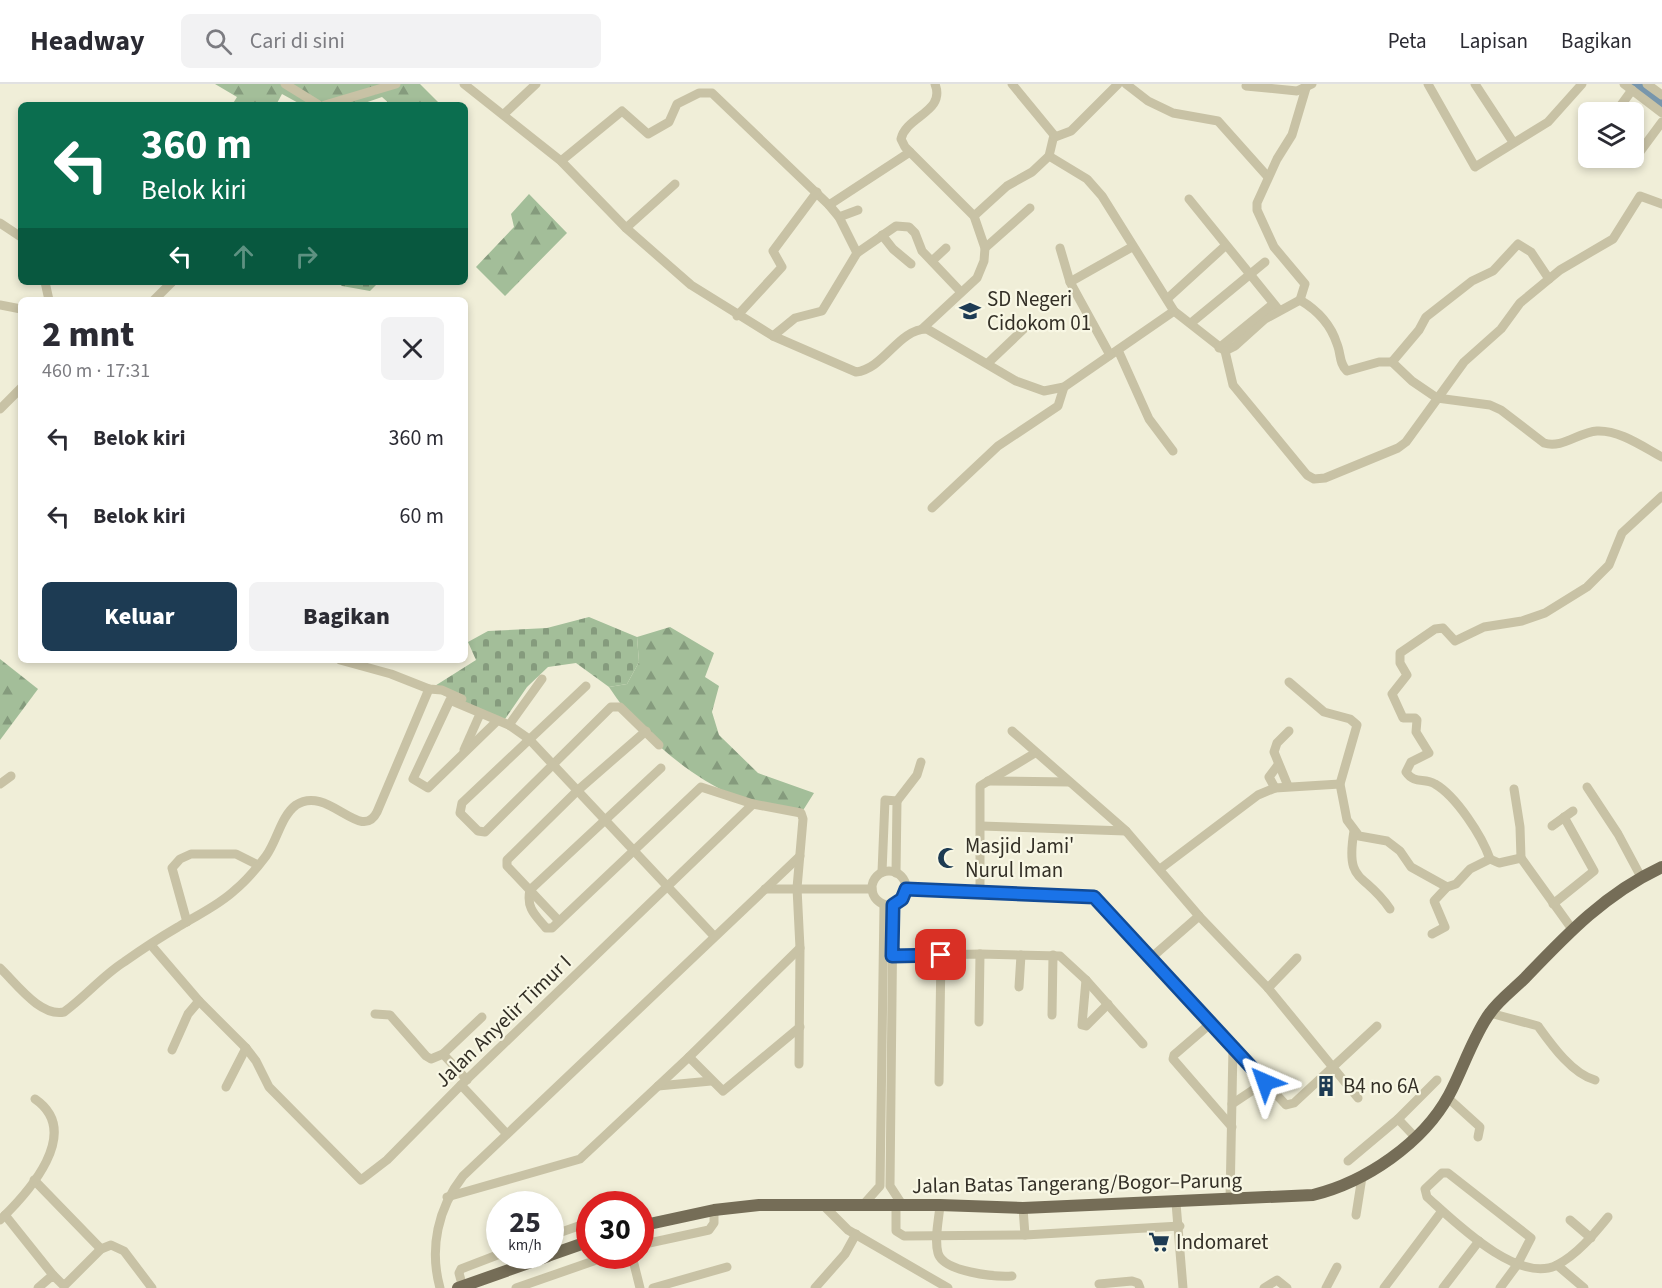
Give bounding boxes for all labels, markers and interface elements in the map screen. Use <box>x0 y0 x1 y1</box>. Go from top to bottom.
search box <box>181 14 601 68</box>
text: Headway <box>30 21 145 61</box>
icon: search <box>202 25 235 58</box>
text: Cari di sini <box>250 25 345 57</box>
text: Peta <box>1388 26 1427 56</box>
text: Lapisan <box>1460 26 1528 56</box>
text: Bagikan <box>1561 26 1632 56</box>
map controls <box>1578 102 1644 168</box>
button: layers <box>1578 102 1644 168</box>
text: 360 m <box>141 115 252 175</box>
icon: left <box>42 126 120 204</box>
text: Belok kiri <box>141 171 247 210</box>
icon: left <box>164 240 197 273</box>
icon: ahead <box>227 240 260 273</box>
icon: right <box>290 240 323 273</box>
place label: SD Negeri Cidokom 01 <box>987 284 1091 338</box>
school or university icon: SD Negeri Cidokom 01 <box>958 299 982 323</box>
text: 2 mnt <box>42 309 134 360</box>
button: close <box>381 317 444 380</box>
text: 460 m · 17:31 <box>42 357 150 385</box>
icon: left <box>42 422 75 455</box>
text: Belok kiri <box>93 422 186 454</box>
text: 360 m <box>389 422 444 454</box>
icon: left <box>42 500 75 533</box>
text: Belok kiri <box>93 500 186 532</box>
text: 60 m <box>399 500 444 532</box>
button: Keluar <box>42 582 237 651</box>
button: Bagikan <box>249 582 444 651</box>
place label: Masjid Jami' Nurul Iman <box>965 831 1074 885</box>
mosque icon: Masjid Jami' Nurul Iman <box>936 846 960 870</box>
pin <box>915 929 966 980</box>
icon: arrive <box>924 938 957 971</box>
street label: Jalan Anyelir Timur I <box>428 948 578 1094</box>
position arrow <box>1233 1050 1297 1114</box>
place label: B4 no 6A <box>1343 1071 1419 1101</box>
building icon: B4 no 6A <box>1314 1074 1338 1098</box>
street label: Jalan Batas Tangerang/Bogor–Parung <box>912 1165 1243 1201</box>
speed limit sign: 30 <box>576 1191 654 1269</box>
text: 25 <box>509 1201 541 1244</box>
place label: Indomaret <box>1176 1227 1268 1257</box>
supermarket icon: Indomaret <box>1147 1230 1171 1254</box>
text: km/h <box>508 1235 542 1256</box>

